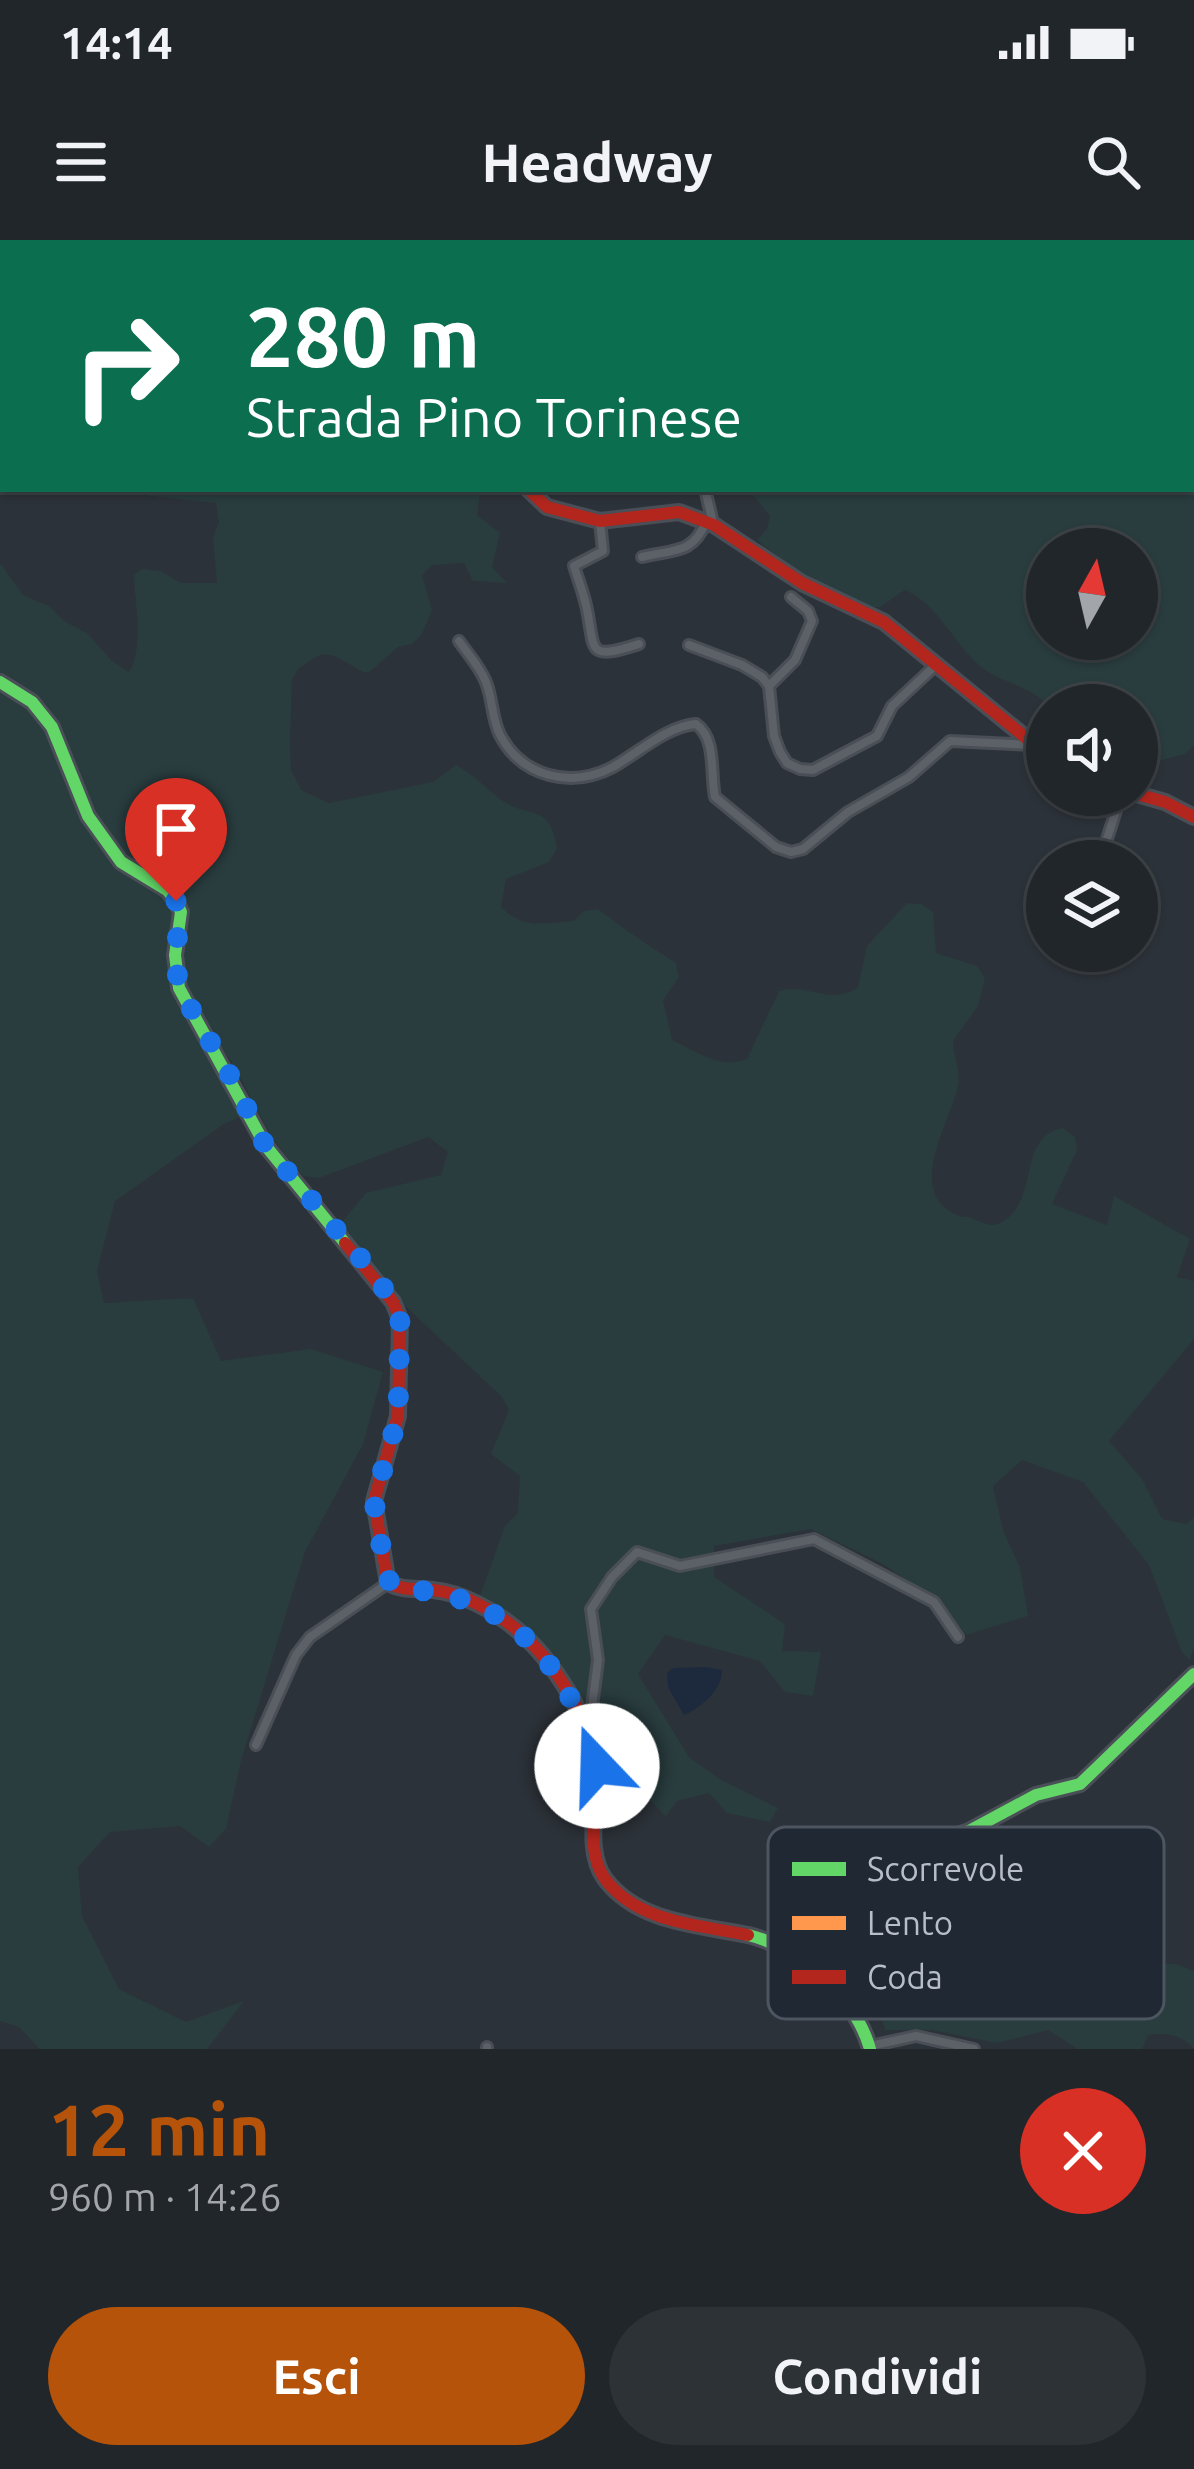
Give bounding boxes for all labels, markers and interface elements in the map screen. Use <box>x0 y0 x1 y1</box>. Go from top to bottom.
text: 14:14 <box>60 17 173 68</box>
icon: menu <box>48 129 114 195</box>
icon: search <box>1080 129 1146 195</box>
text: Headway <box>481 132 713 192</box>
icon: right <box>48 288 204 444</box>
text: 280 m <box>246 289 480 383</box>
text: Strada Pino Torinese <box>246 387 742 447</box>
north arrow <box>1026 528 1158 660</box>
map controls <box>1026 528 1158 972</box>
button: sound <box>1026 684 1158 816</box>
pin <box>125 778 227 901</box>
icon: arrive <box>143 796 209 862</box>
button: layers <box>1026 840 1158 972</box>
position arrow <box>534 1703 660 1829</box>
legend <box>768 1827 1164 2019</box>
text: Scorrevole <box>867 1850 1024 1887</box>
text: Lento <box>867 1904 953 1941</box>
text: Coda <box>867 1958 943 1995</box>
button: close <box>1020 2088 1146 2214</box>
text: 12 min <box>48 2089 270 2170</box>
text: 960 m · 14:26 <box>48 2175 282 2218</box>
button: Esci <box>48 2307 585 2445</box>
button: Condividi <box>609 2307 1146 2445</box>

